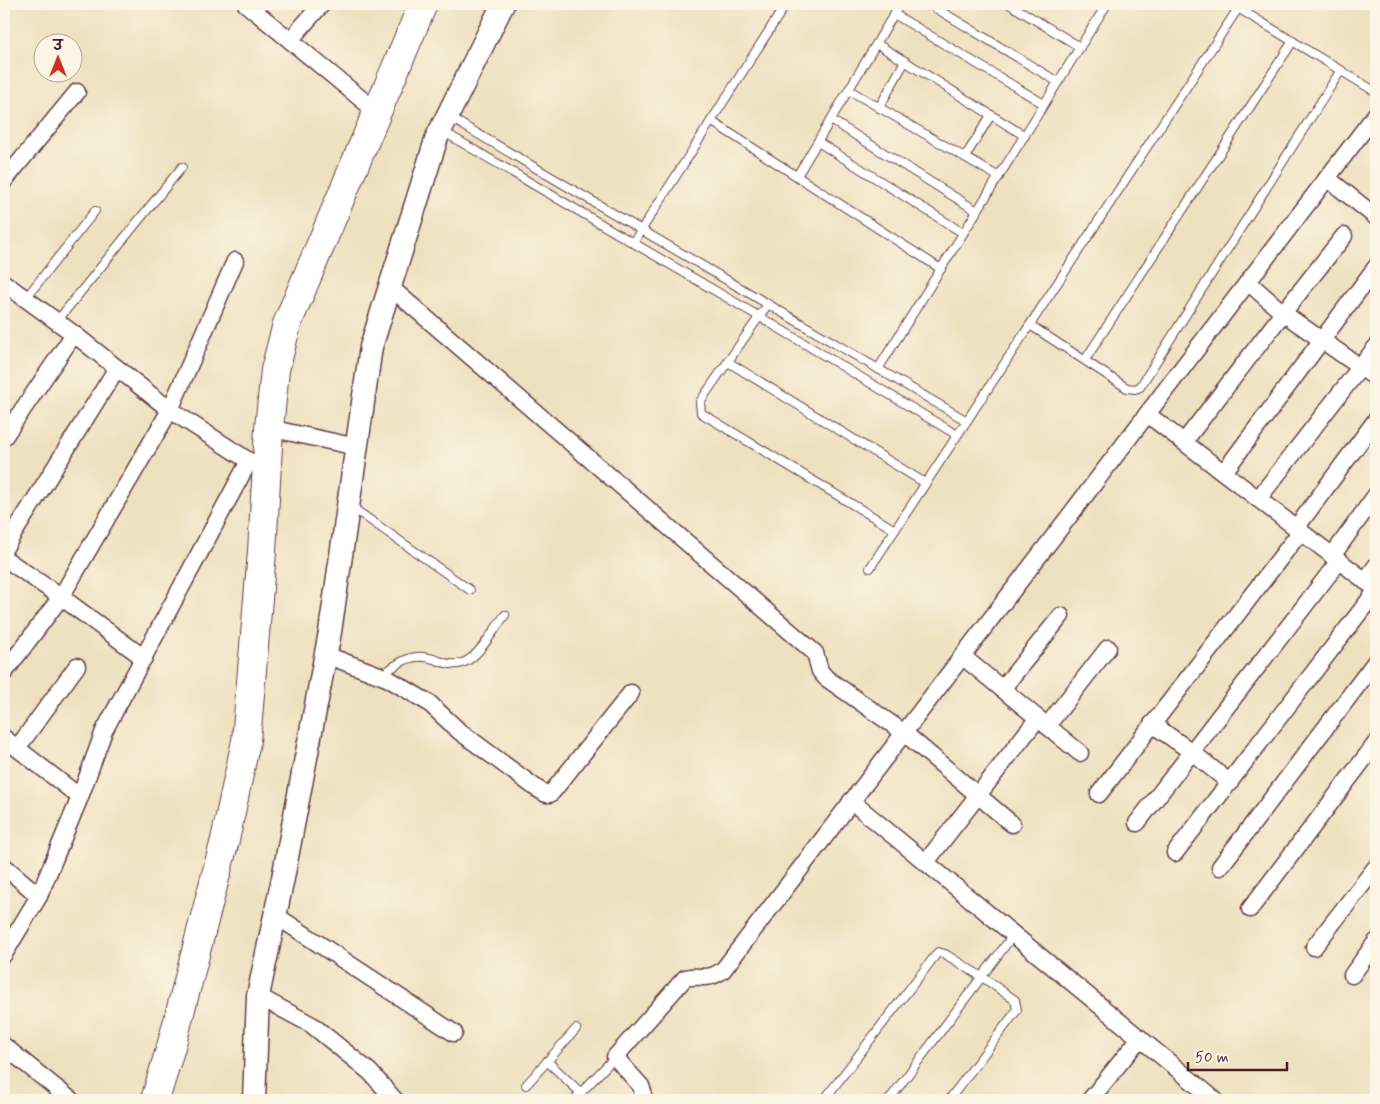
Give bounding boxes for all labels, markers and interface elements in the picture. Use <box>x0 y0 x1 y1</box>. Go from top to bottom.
north arrow <box>32 32 82 82</box>
text: उ <box>51 37 64 55</box>
scale bar <box>1188 1039 1286 1071</box>
text: 50 m <box>1195 1048 1229 1068</box>

